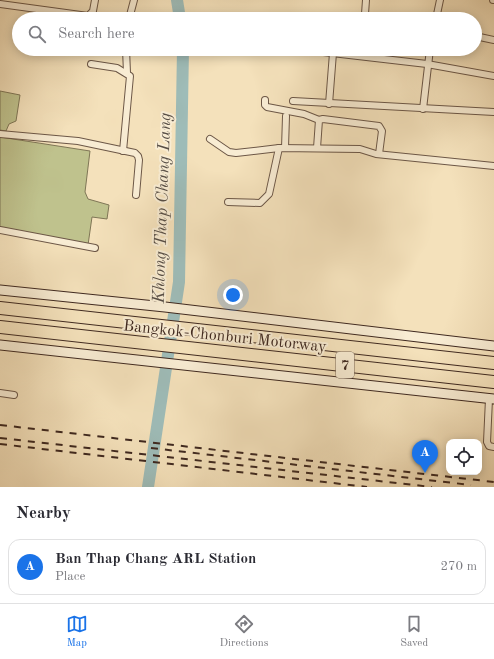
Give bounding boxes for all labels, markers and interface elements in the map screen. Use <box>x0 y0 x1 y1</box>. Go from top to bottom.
search box <box>12 12 482 56</box>
icon: search <box>26 23 48 45</box>
text: Search here <box>58 27 135 42</box>
water label: Khlong Thap Chang Lang <box>151 112 174 305</box>
your location <box>223 285 243 305</box>
street label: Bangkok-Chonburi Motorway <box>122 318 328 356</box>
road number: 7 <box>336 352 354 378</box>
map controls <box>446 439 482 475</box>
button: locate <box>446 439 482 475</box>
pin: A <box>412 440 438 473</box>
text: Nearby <box>16 505 71 522</box>
text: Ban Thap Chang ARL Station <box>55 552 256 567</box>
text: A <box>25 560 35 573</box>
text: 270 m <box>440 560 477 573</box>
text: Place <box>55 570 85 583</box>
tab: Map <box>66 613 88 651</box>
tab: Directions <box>220 613 268 651</box>
tab: Saved <box>400 613 428 651</box>

